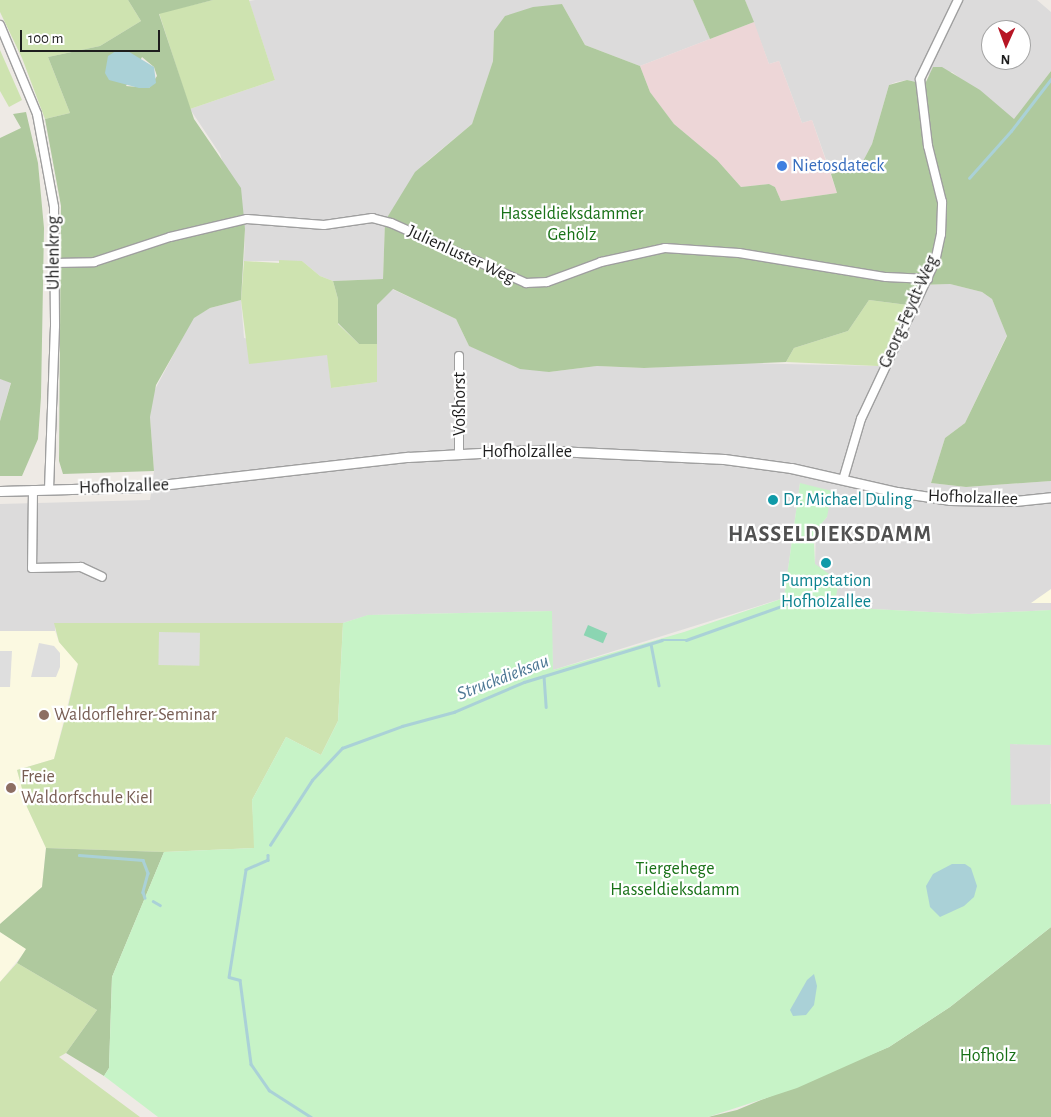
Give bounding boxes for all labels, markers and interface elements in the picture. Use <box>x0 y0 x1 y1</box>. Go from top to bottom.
scale bar <box>22 20 162 52</box>
north arrow <box>981 20 1031 70</box>
text: 100 m <box>28 31 63 46</box>
text: N <box>1000 52 1011 66</box>
place label: Nietosdateck <box>792 155 885 177</box>
marker: Nietosdateck <box>776 160 788 172</box>
park label: Hasseldieksdammer Gehölz <box>500 204 644 246</box>
street label: Uhlenkrog <box>43 216 65 290</box>
street label: Julienluster Weg <box>404 221 518 289</box>
street label: Georg-Feydt-Weg <box>875 252 943 372</box>
street label: Voßhorst <box>449 372 471 436</box>
street label: Hofholzallee <box>482 441 572 463</box>
street label: Hofholzallee <box>79 475 169 499</box>
street label: Hofholzallee <box>928 486 1018 510</box>
place label: Dr. Michael Duling <box>783 489 913 511</box>
marker: Dr. Michael Duling <box>767 494 779 506</box>
district label: HASSELDIEKSDAMM <box>726 522 934 548</box>
marker: Pumpstation Hofholzallee <box>820 557 832 569</box>
place label: Pumpstation Hofholzallee <box>781 571 871 614</box>
water label: Struckdieksau <box>454 650 552 706</box>
place label: Waldorflehrer-Seminar <box>54 704 217 726</box>
marker: Waldorflehrer-Seminar <box>38 709 50 721</box>
place label: Freie Waldorfschule Kiel <box>21 767 153 810</box>
marker: Freie Waldorfschule Kiel <box>5 782 17 794</box>
park label: Tiergehege Hasseldieksdamm <box>610 859 740 902</box>
park label: Hofholz <box>960 1045 1016 1067</box>

